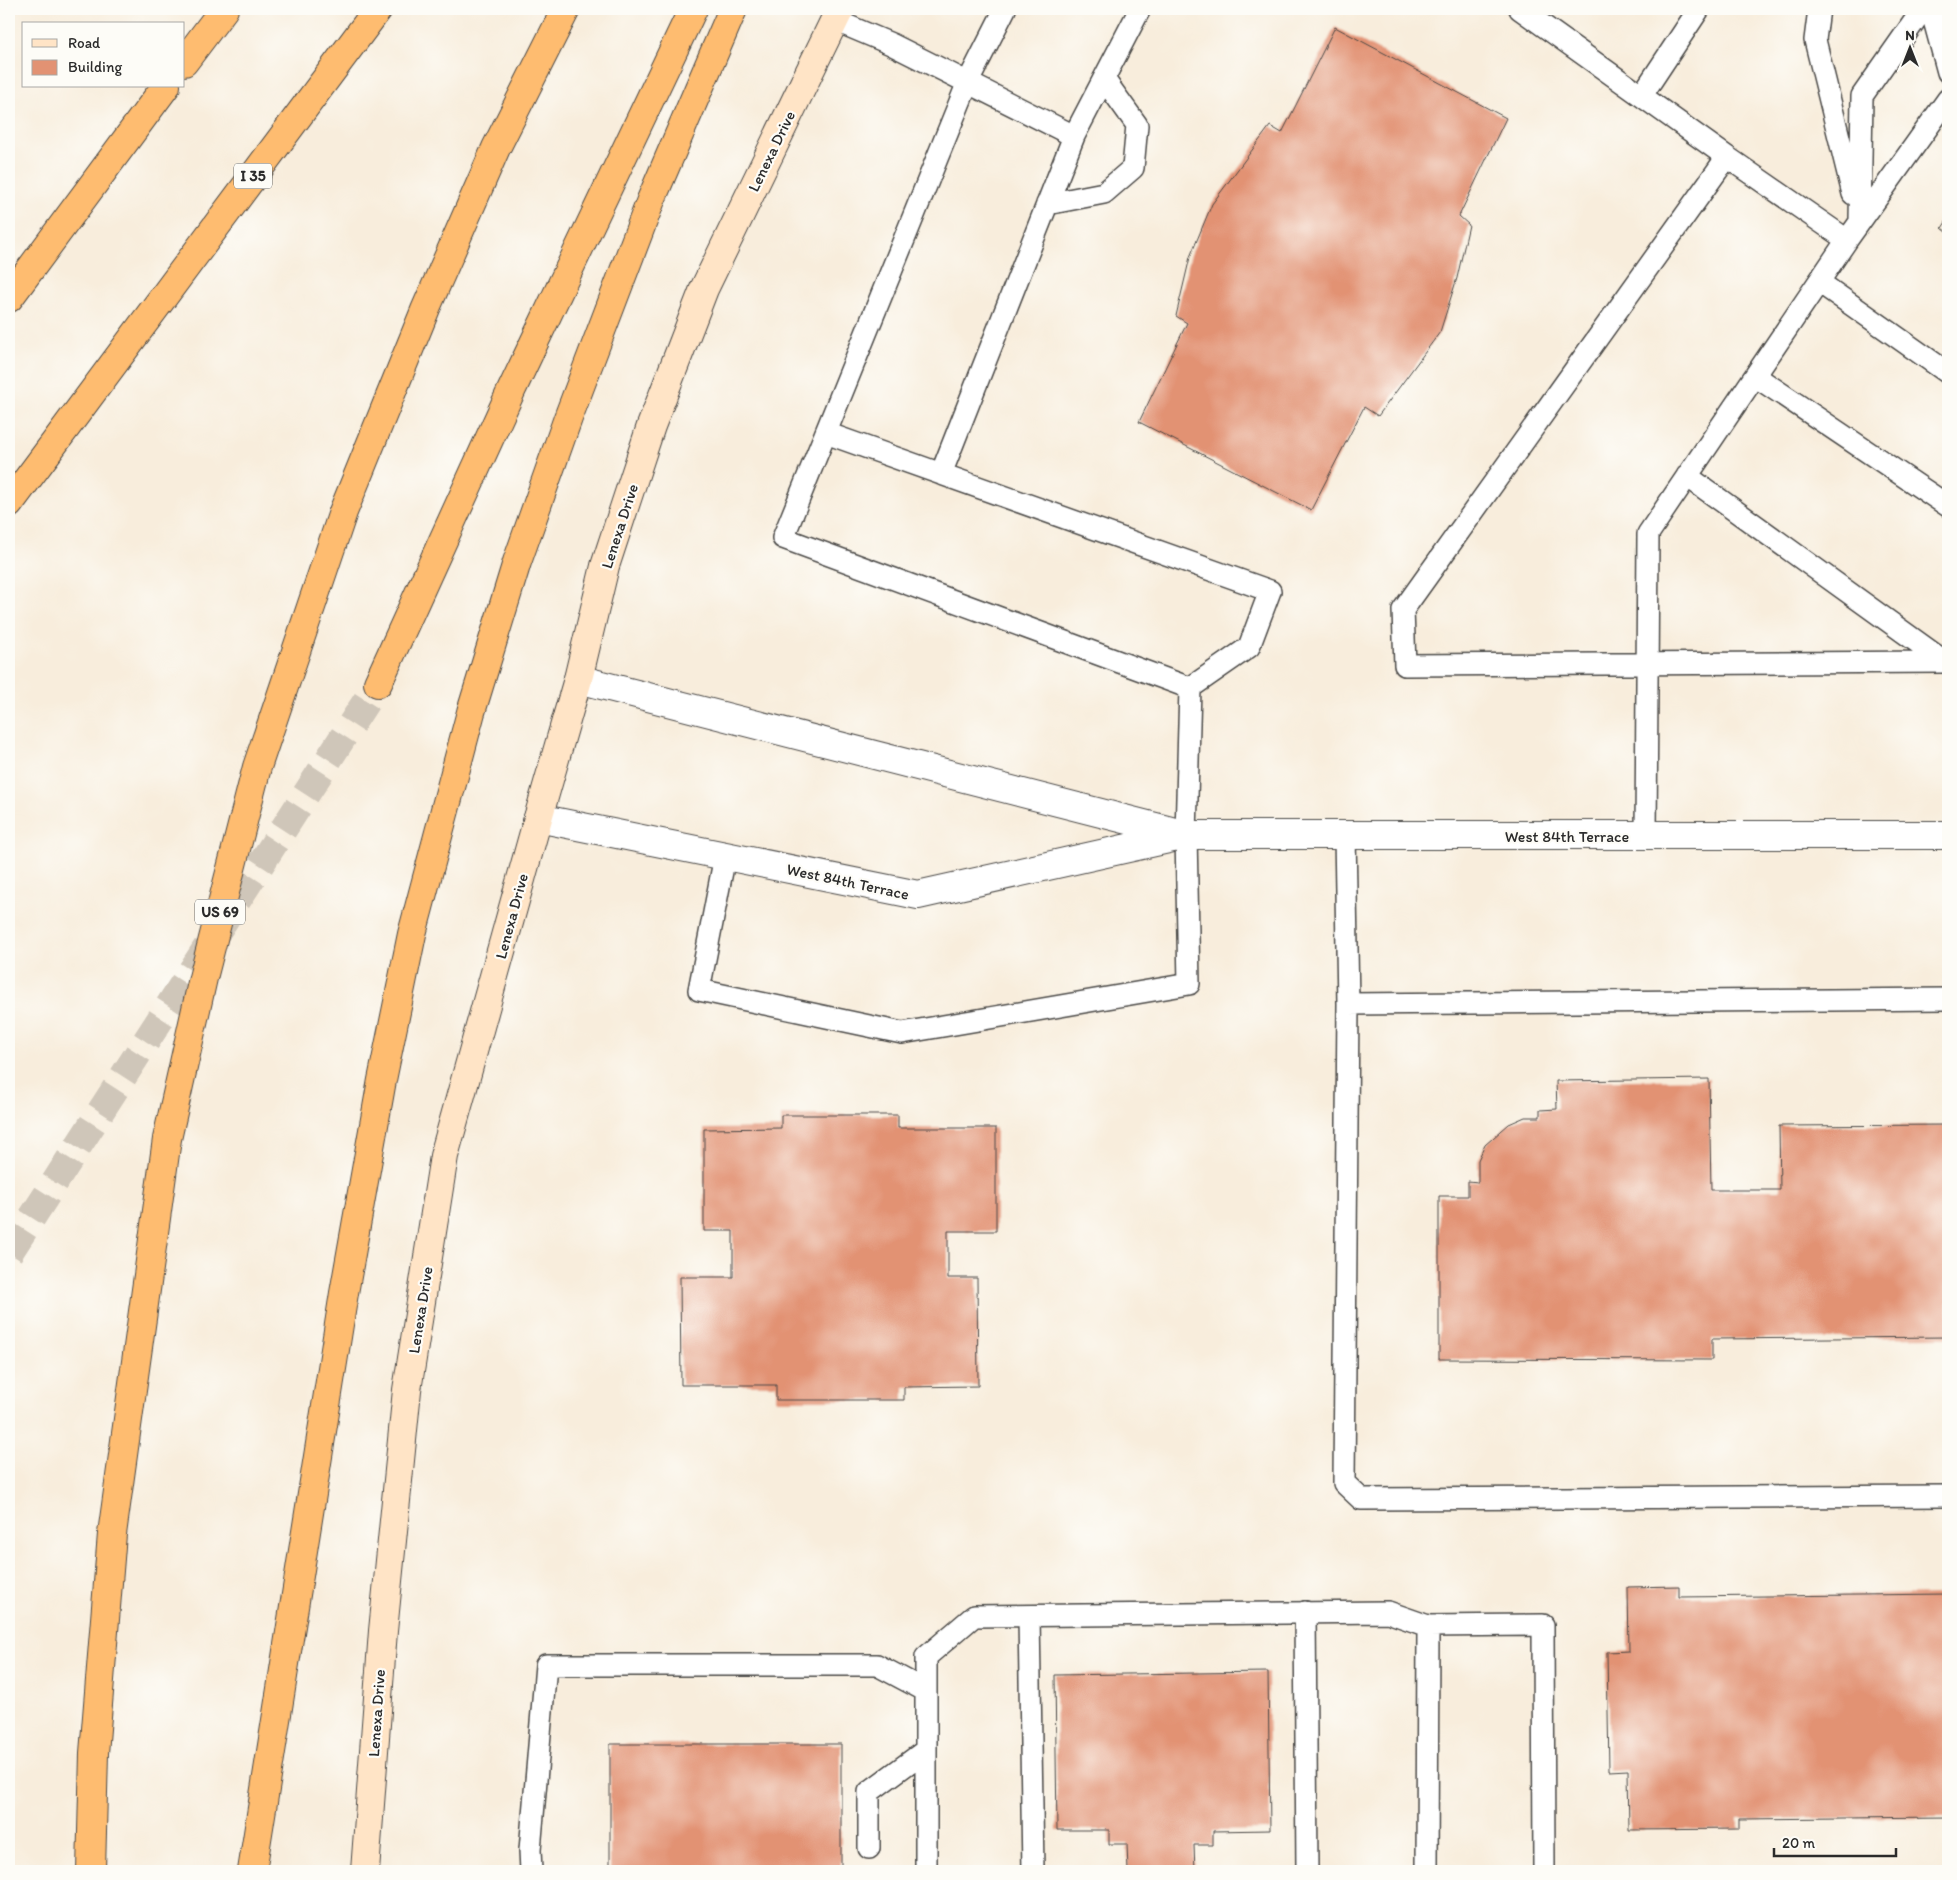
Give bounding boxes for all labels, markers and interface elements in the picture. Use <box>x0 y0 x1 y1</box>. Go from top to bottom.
legend <box>22 22 185 88</box>
north arrow <box>1884 22 1934 72</box>
text: N <box>1905 27 1915 44</box>
text: Road <box>68 34 101 52</box>
text: Building <box>68 58 122 76</box>
street label: Lenexa Drive <box>744 108 799 195</box>
road number: I 35 <box>234 164 272 188</box>
street label: Lenexa Drive <box>597 481 642 571</box>
street label: West 84th Terrace <box>1505 827 1630 846</box>
street label: West 84th Terrace <box>785 859 911 904</box>
street label: Lenexa Drive <box>491 871 532 961</box>
road number: US 69 <box>195 900 245 924</box>
street label: Lenexa Drive <box>404 1265 437 1355</box>
street label: Lenexa Drive <box>364 1669 389 1758</box>
scale bar <box>1774 1825 1897 1857</box>
text: 20 m <box>1782 1834 1816 1852</box>

